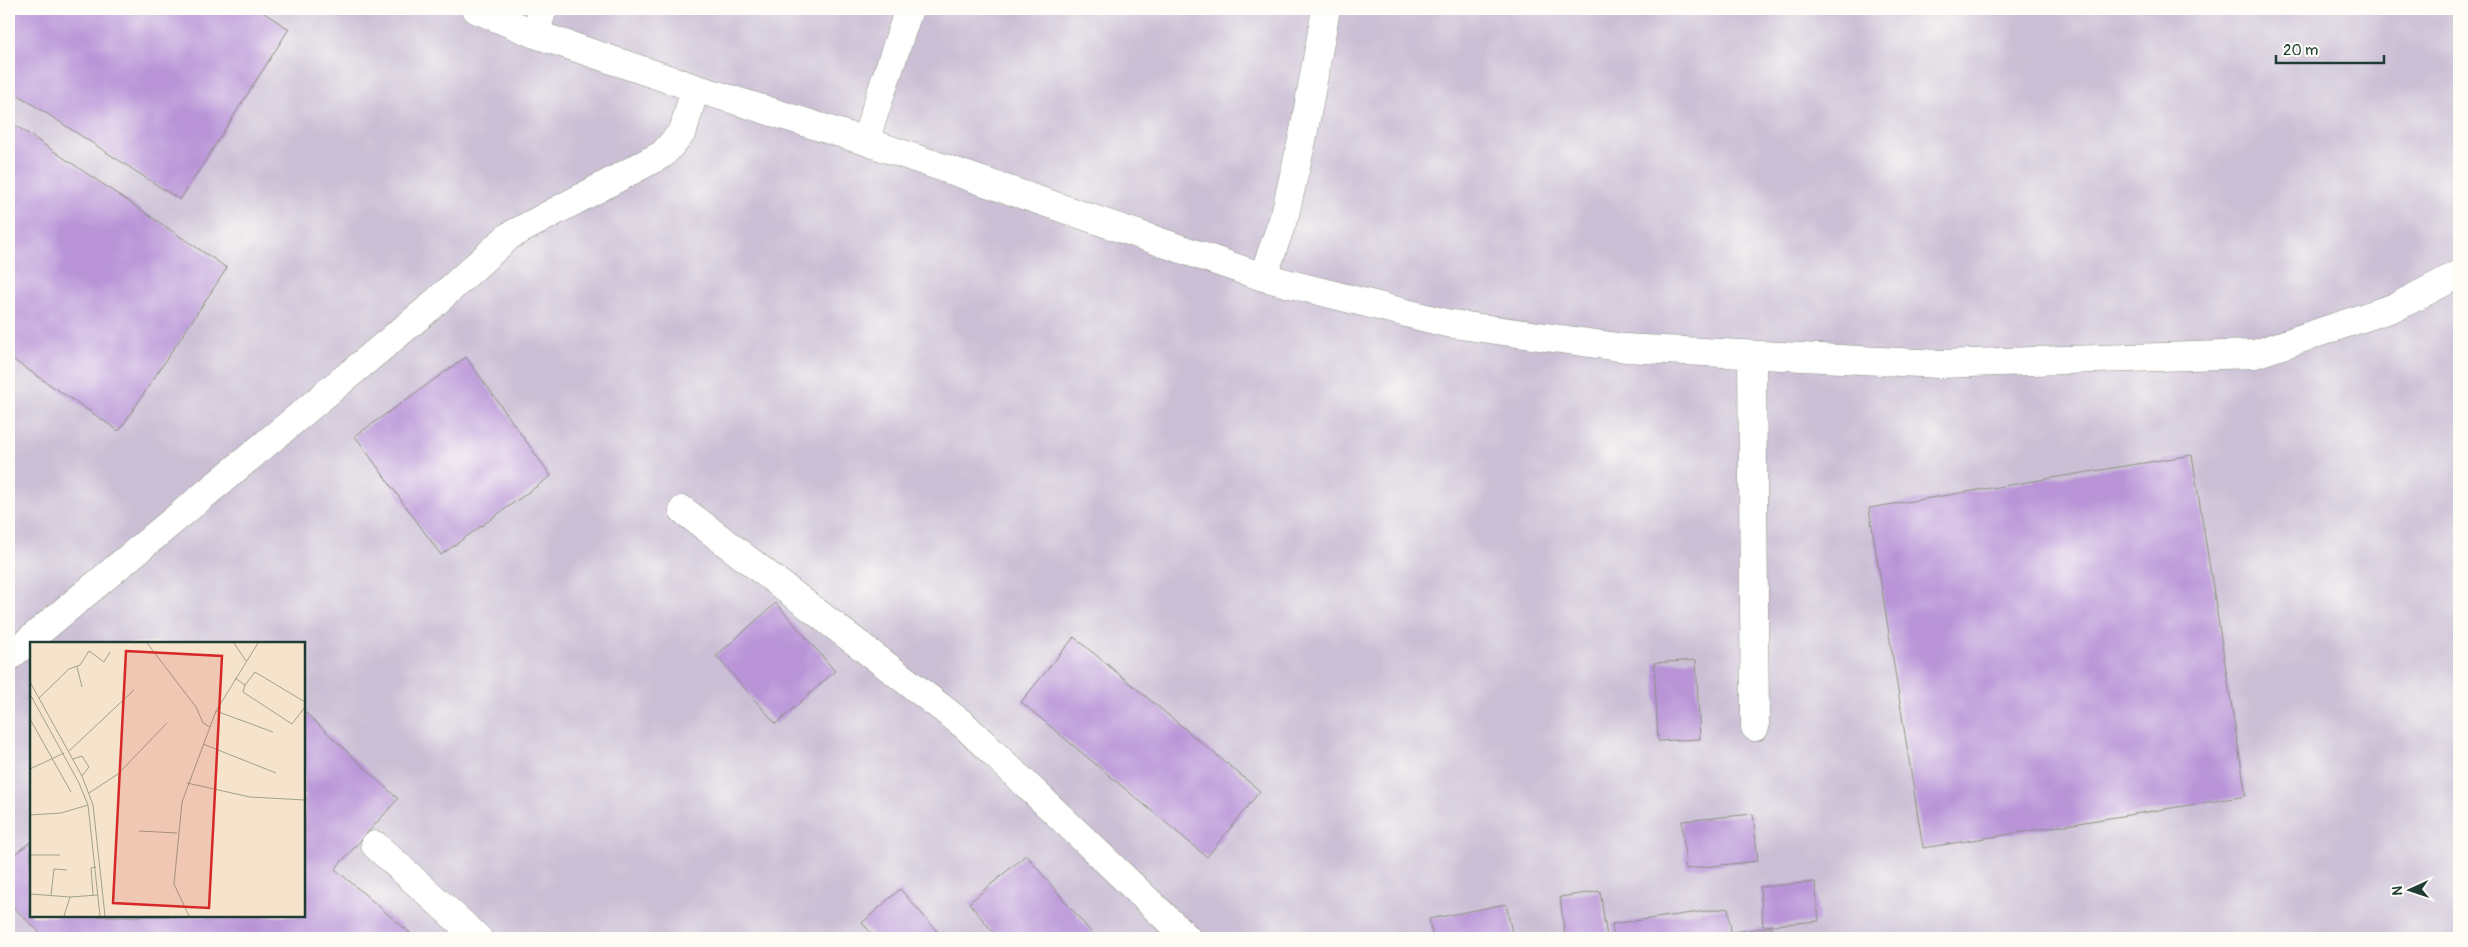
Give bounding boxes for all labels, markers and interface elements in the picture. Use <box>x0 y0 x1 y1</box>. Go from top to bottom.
scale bar <box>2276 32 2383 64</box>
text: 20 m <box>2283 41 2318 60</box>
inset map <box>30 642 305 917</box>
north arrow <box>2386 864 2436 914</box>
text: N <box>2389 885 2406 896</box>

